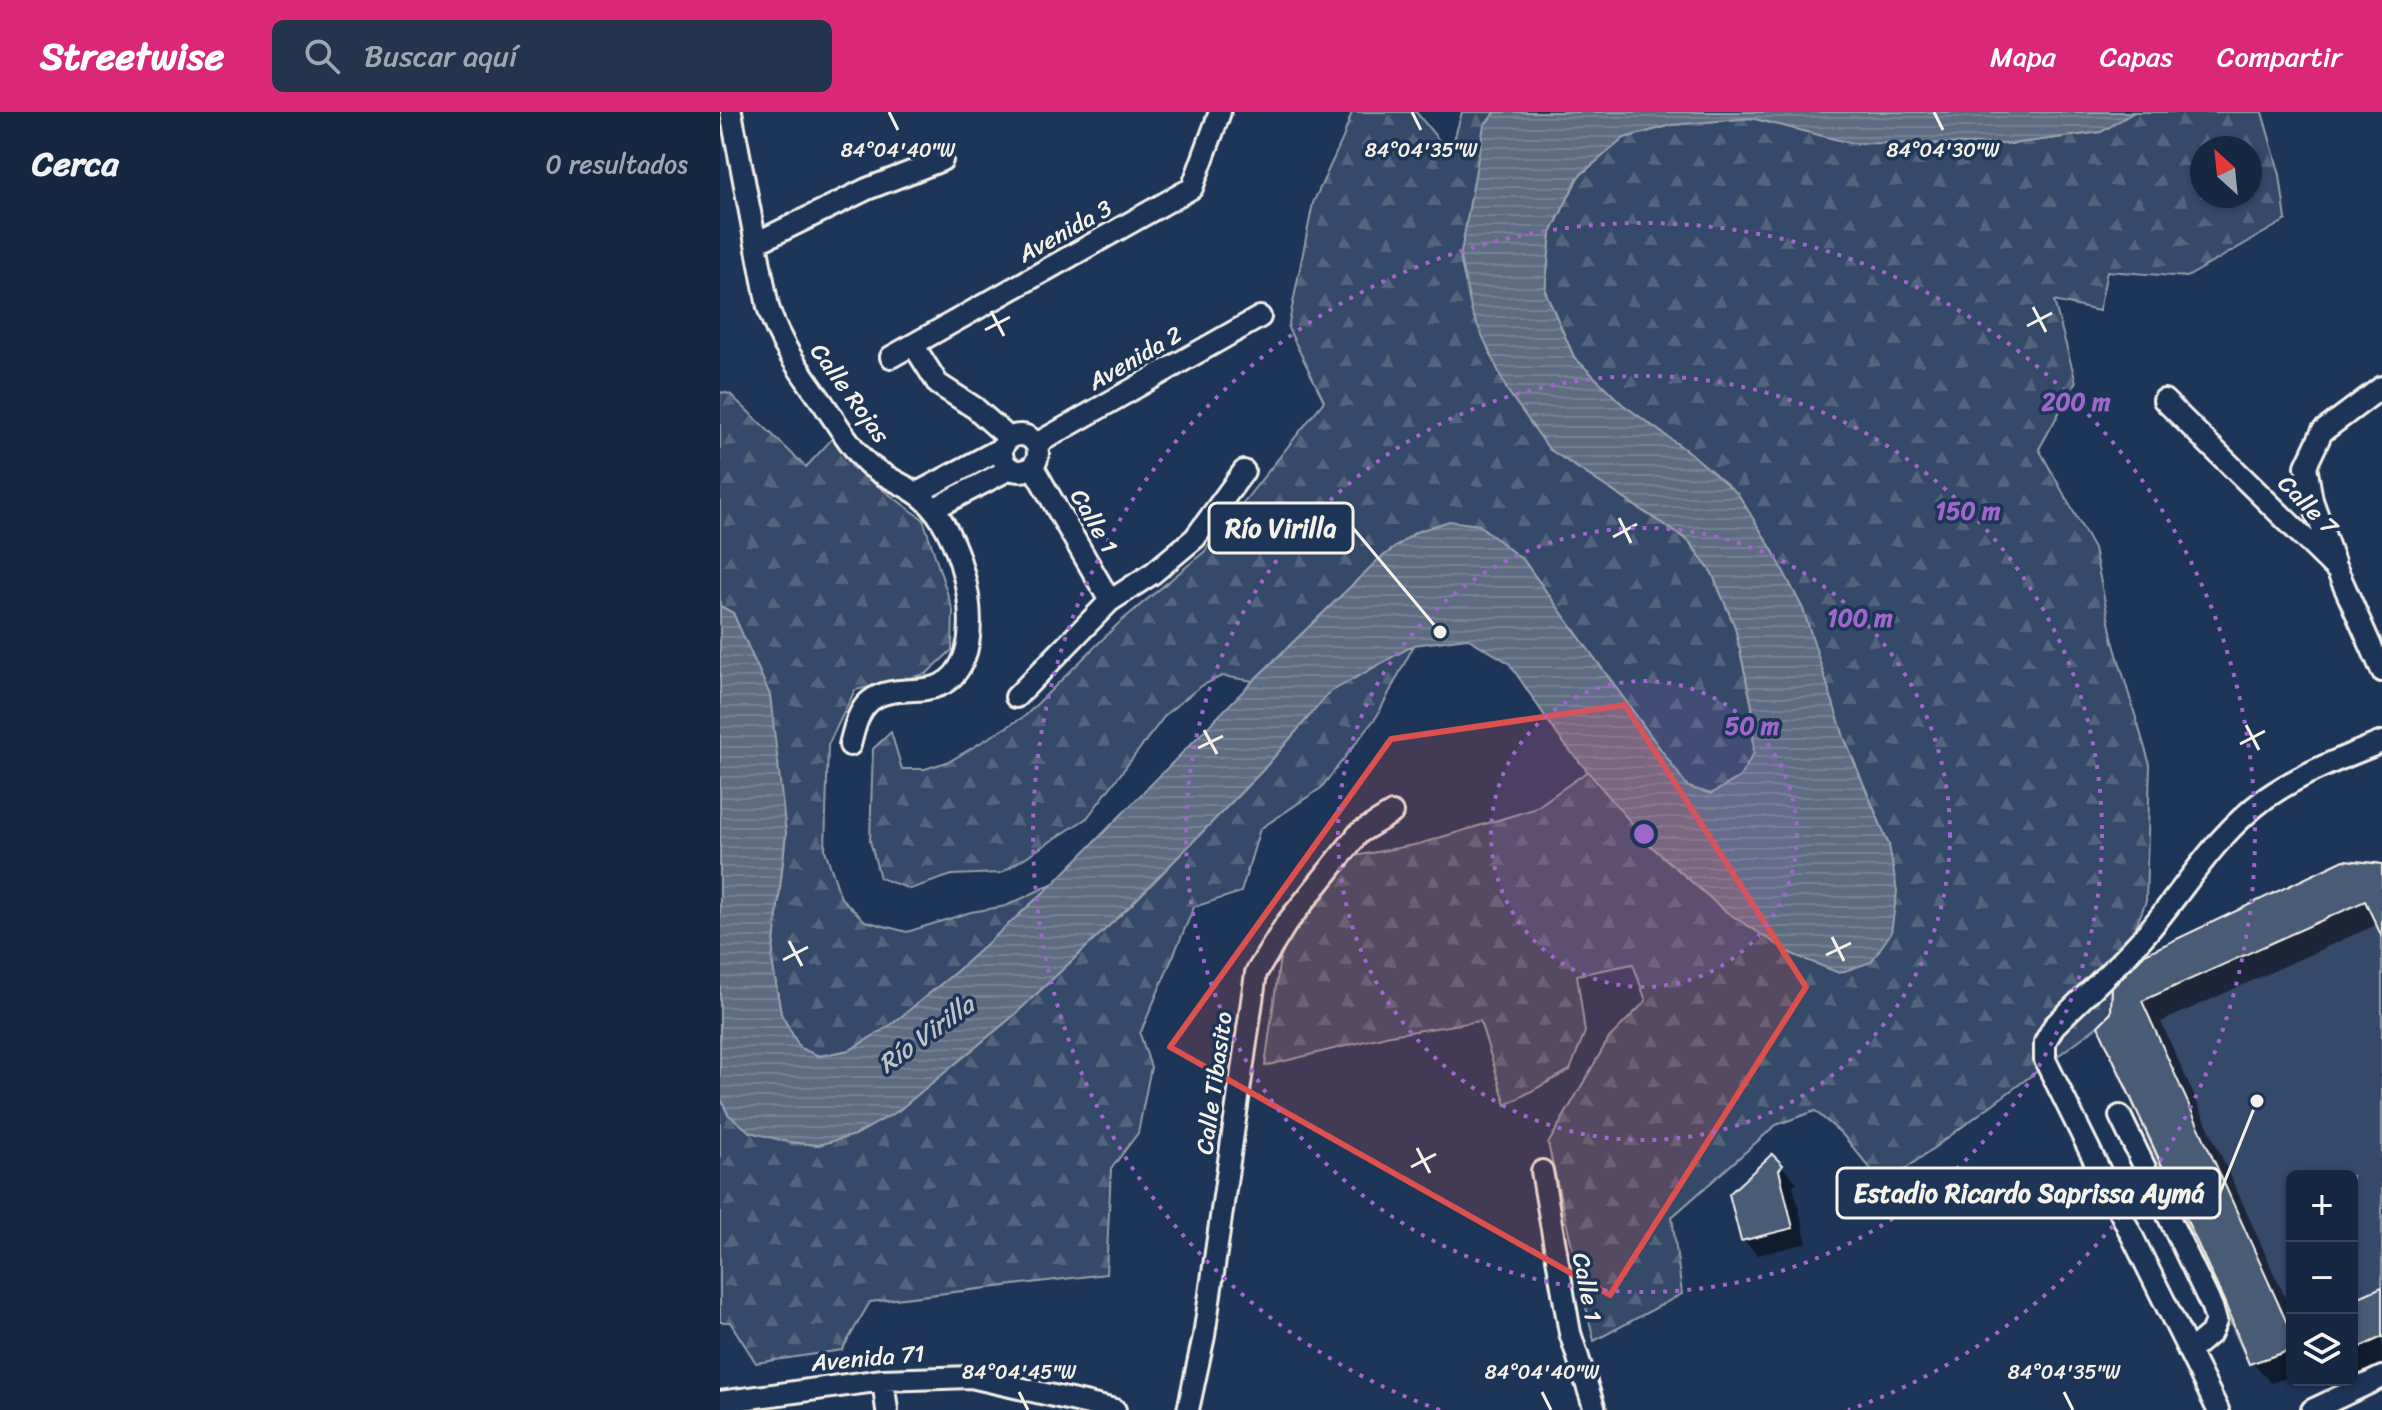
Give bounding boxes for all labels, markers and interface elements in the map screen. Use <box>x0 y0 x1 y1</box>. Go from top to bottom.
search box <box>272 20 832 92</box>
text: Streetwise <box>40 23 224 90</box>
text: Buscar aquí <box>364 29 517 83</box>
text: Mapa <box>1990 32 2056 81</box>
text: Capas <box>2100 32 2173 81</box>
text: Compartir <box>2217 32 2342 81</box>
icon: search <box>300 34 344 78</box>
text: 84°04'40"W <box>841 133 956 168</box>
text: 84°04'35"W <box>1365 133 1478 168</box>
text: 84°04'30"W <box>1886 133 2000 168</box>
text: Cerca <box>32 134 119 194</box>
north arrow <box>2190 136 2262 208</box>
text: 0 resultados <box>545 141 688 187</box>
street label: Avenida 3 <box>1009 188 1120 275</box>
street label: Avenida 2 <box>1079 314 1190 403</box>
street label: Calle Rojas <box>799 334 902 453</box>
text: 200 m <box>2041 381 2111 423</box>
street label: Calle 7 <box>2267 464 2350 547</box>
street label: Calle 1 <box>1058 480 1130 562</box>
text: 150 m <box>1936 490 2001 532</box>
callout: Río Virilla <box>1209 503 1353 553</box>
text: Río Virilla <box>1224 505 1337 551</box>
text: 100 m <box>1827 597 1893 639</box>
text: 50 m <box>1725 705 1780 747</box>
centre of rings <box>1630 820 1658 848</box>
water label: Río Virilla <box>867 982 986 1085</box>
street label: Calle Tibasito <box>1183 1009 1245 1157</box>
callout: Estadio Ricardo Saprissa Aymá <box>1837 1168 2220 1218</box>
text: Estadio Ricardo Saprissa Aymá <box>1853 1170 2205 1216</box>
map controls <box>2286 1170 2358 1386</box>
button: + <box>2286 1170 2358 1242</box>
button: − <box>2286 1242 2358 1314</box>
street label: Calle 1 <box>1560 1249 1614 1325</box>
button: layers <box>2286 1314 2358 1386</box>
street label: Avenida 71 <box>809 1332 926 1384</box>
text: 84°04'45"W <box>962 1355 1077 1390</box>
text: 84°04'40"W <box>1485 1355 1600 1390</box>
text: 84°04'35"W <box>2008 1355 2121 1390</box>

